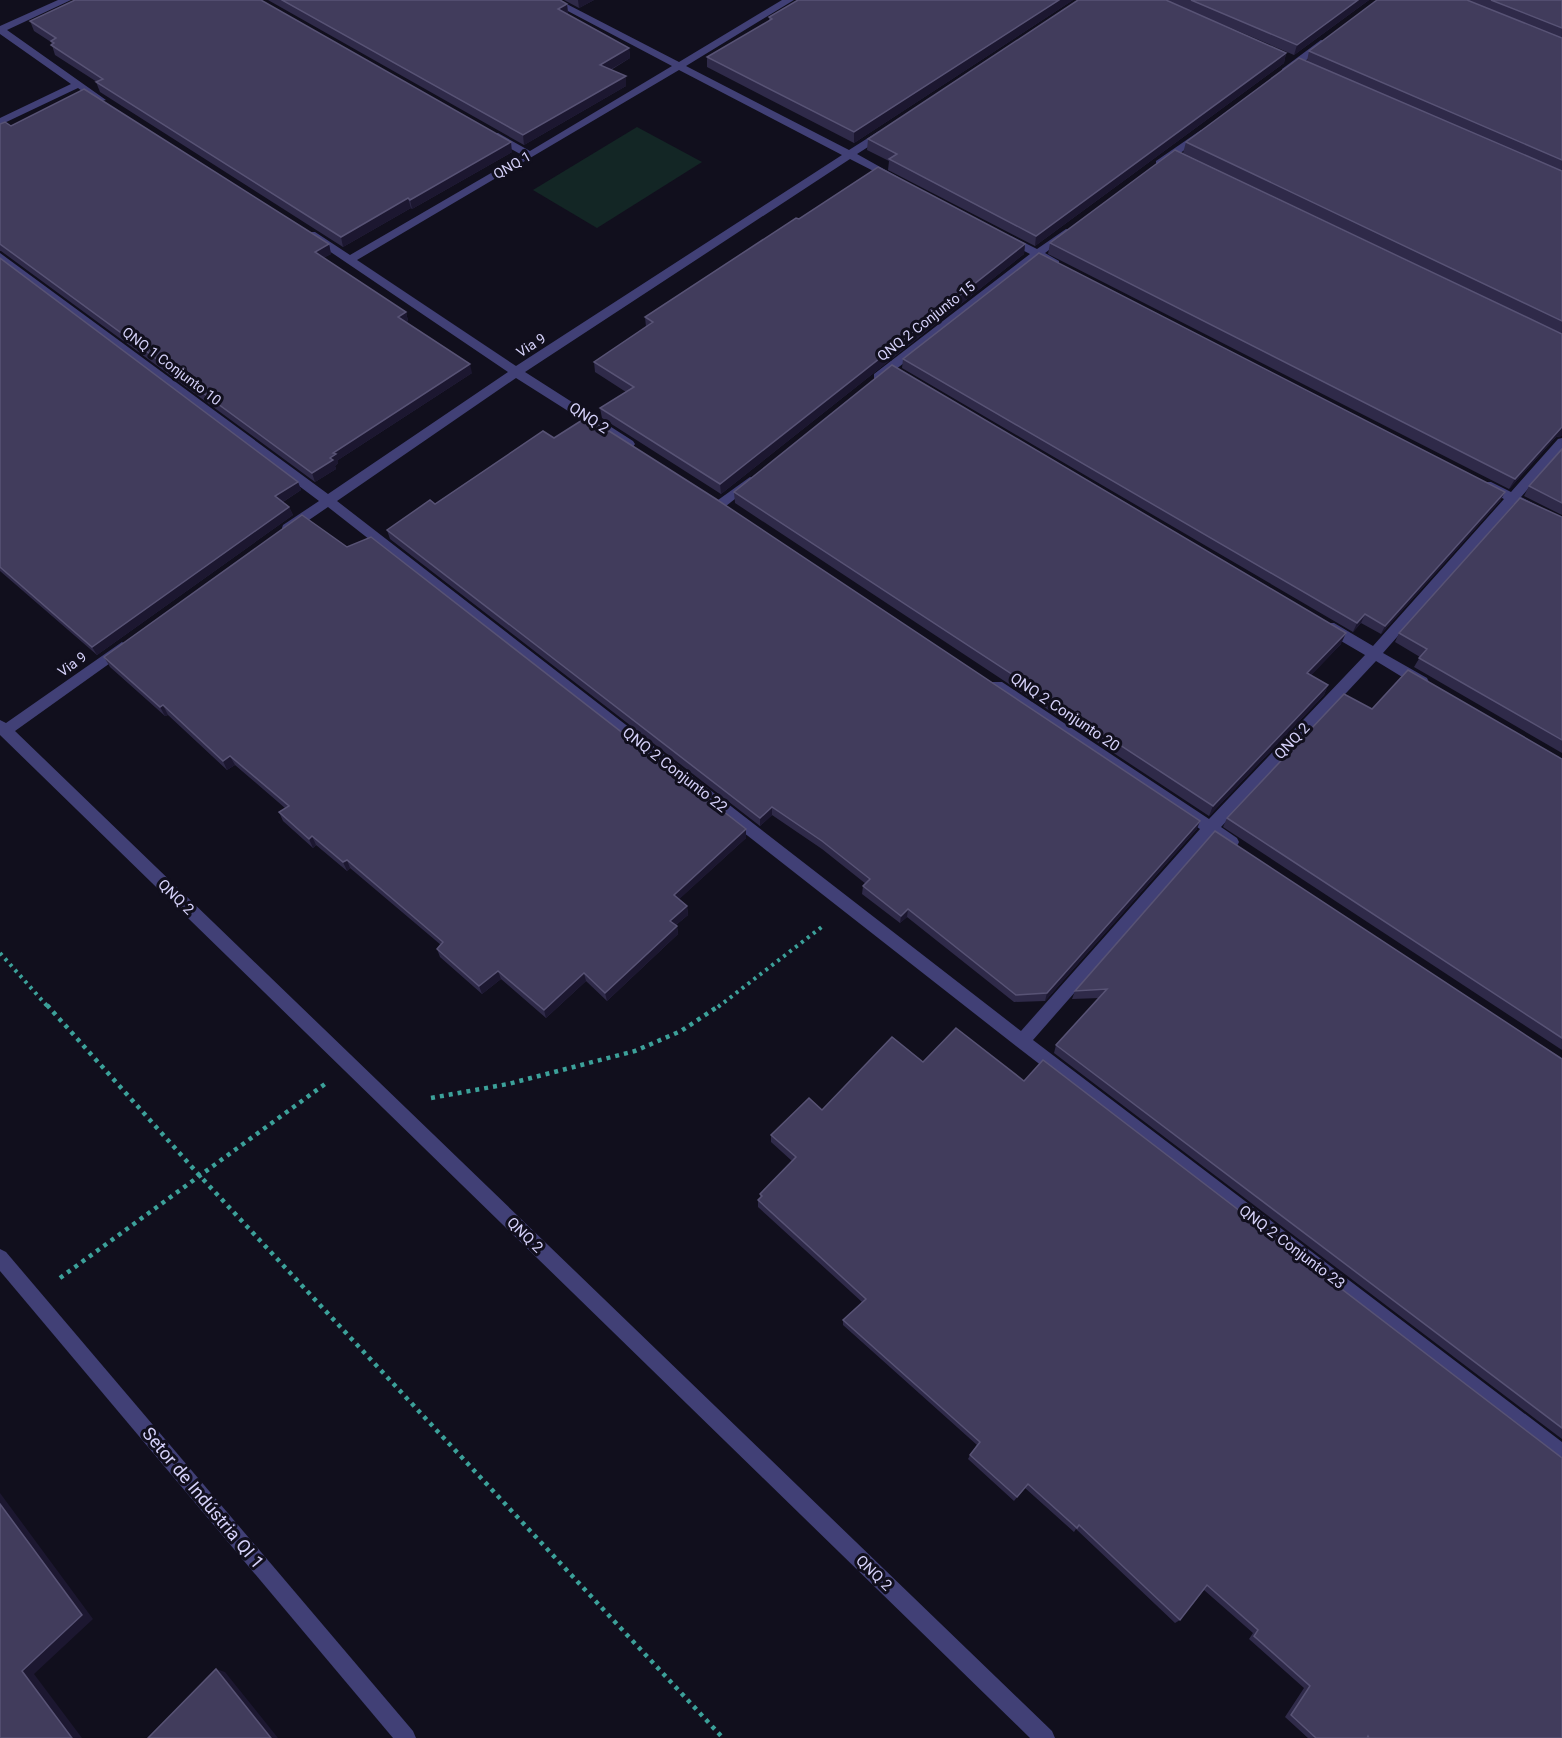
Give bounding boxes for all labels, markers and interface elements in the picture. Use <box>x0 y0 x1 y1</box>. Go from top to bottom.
street label: QNQ 1 <box>490 148 534 182</box>
street label: QNQ 2 Conjunto 15 <box>874 278 978 364</box>
street label: QNQ 1 Conjunto 10 <box>120 324 225 408</box>
street label: Via 9 <box>514 330 548 360</box>
street label: QNQ 2 <box>566 399 612 437</box>
street label: Via 9 <box>55 648 89 680</box>
street label: QNQ 2 Conjunto 20 <box>1007 669 1123 755</box>
street label: QNQ 2 <box>1271 719 1313 763</box>
street label: QNQ 2 Conjunto 22 <box>619 724 731 816</box>
street label: QNQ 2 <box>154 875 198 919</box>
street label: QNQ 2 Conjunto 23 <box>1236 1201 1348 1293</box>
street label: QNQ 2 <box>503 1213 547 1257</box>
street label: Setor de Indústria QI 1 <box>138 1423 269 1572</box>
street label: QNQ 2 <box>852 1551 896 1595</box>

